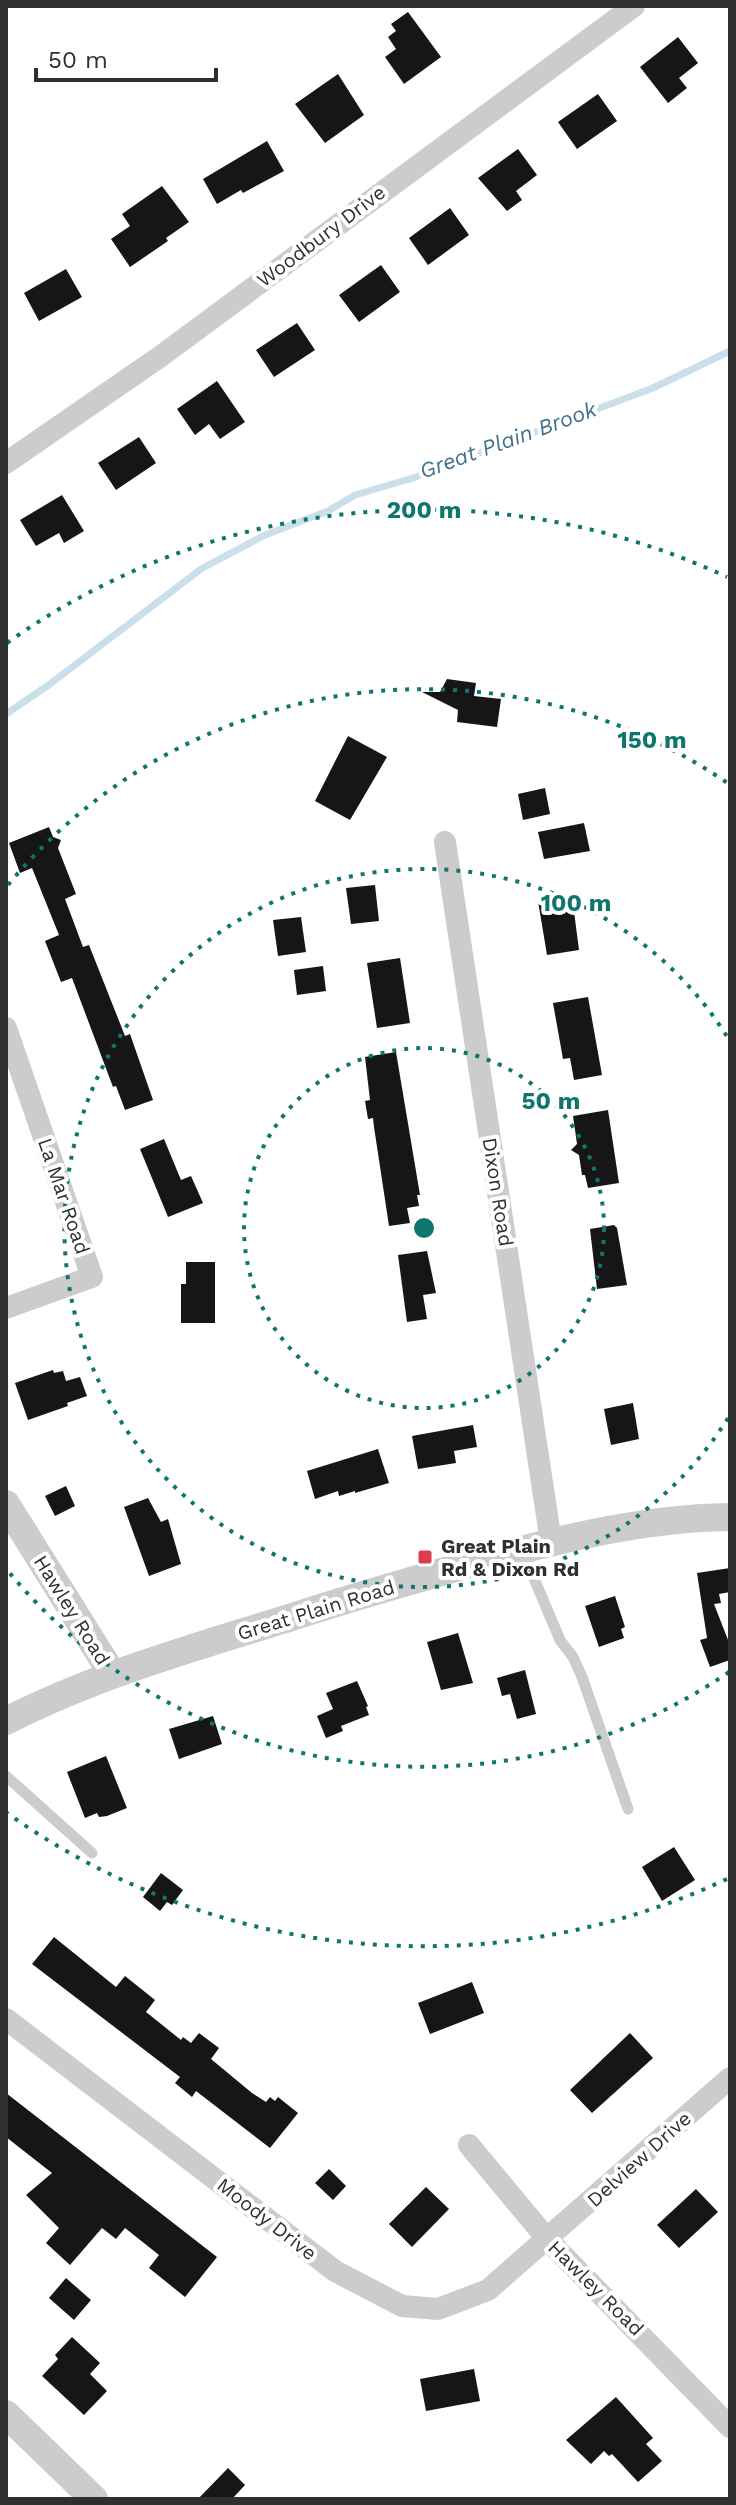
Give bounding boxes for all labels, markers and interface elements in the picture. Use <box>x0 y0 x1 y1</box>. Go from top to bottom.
scale bar <box>36 32 216 82</box>
text: 50 m <box>48 46 108 74</box>
street label: Woodbury Drive <box>252 180 390 292</box>
water label: Great Plain Brook <box>416 396 601 484</box>
text: 200 m <box>387 496 461 524</box>
text: 150 m <box>617 726 687 754</box>
text: 100 m <box>541 889 611 917</box>
text: 50 m <box>522 1087 580 1115</box>
street label: La Mar Road <box>33 1135 95 1257</box>
street label: Dixon Road <box>478 1136 518 1248</box>
centre of rings <box>410 1214 438 1242</box>
place label: Great Plain Rd & Dixon Rd <box>441 1534 579 1581</box>
marker: Great Plain Rd & Dixon Rd <box>416 1548 434 1566</box>
street label: Hawley Road <box>29 1551 115 1669</box>
street label: Great Plain Road <box>235 1575 397 1645</box>
street label: Delview Drive <box>582 2106 696 2212</box>
street label: Moody Drive <box>212 2173 322 2265</box>
street label: Hawley Road <box>543 2235 649 2341</box>

